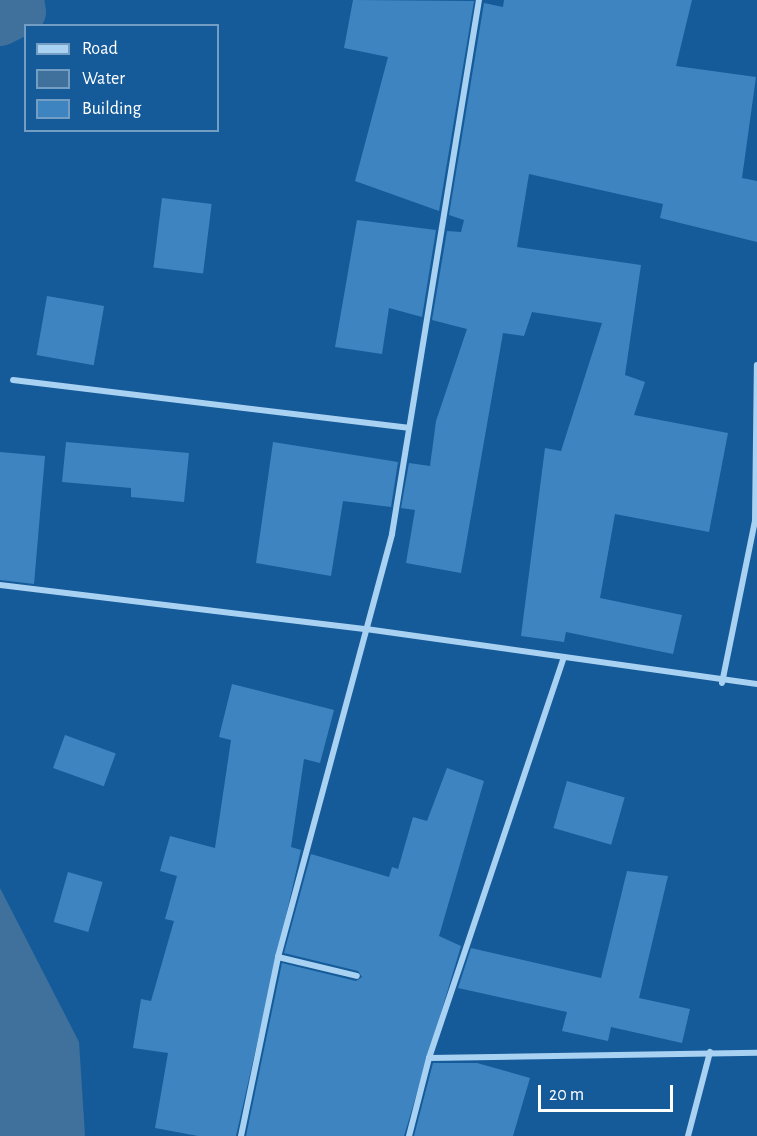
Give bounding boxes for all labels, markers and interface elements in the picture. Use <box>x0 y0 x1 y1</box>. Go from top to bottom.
legend <box>24 24 219 132</box>
text: Road <box>82 40 118 58</box>
text: Water <box>82 70 125 88</box>
text: Building <box>82 100 141 118</box>
scale bar <box>541 1073 676 1111</box>
text: 20 m <box>549 1086 584 1104</box>

